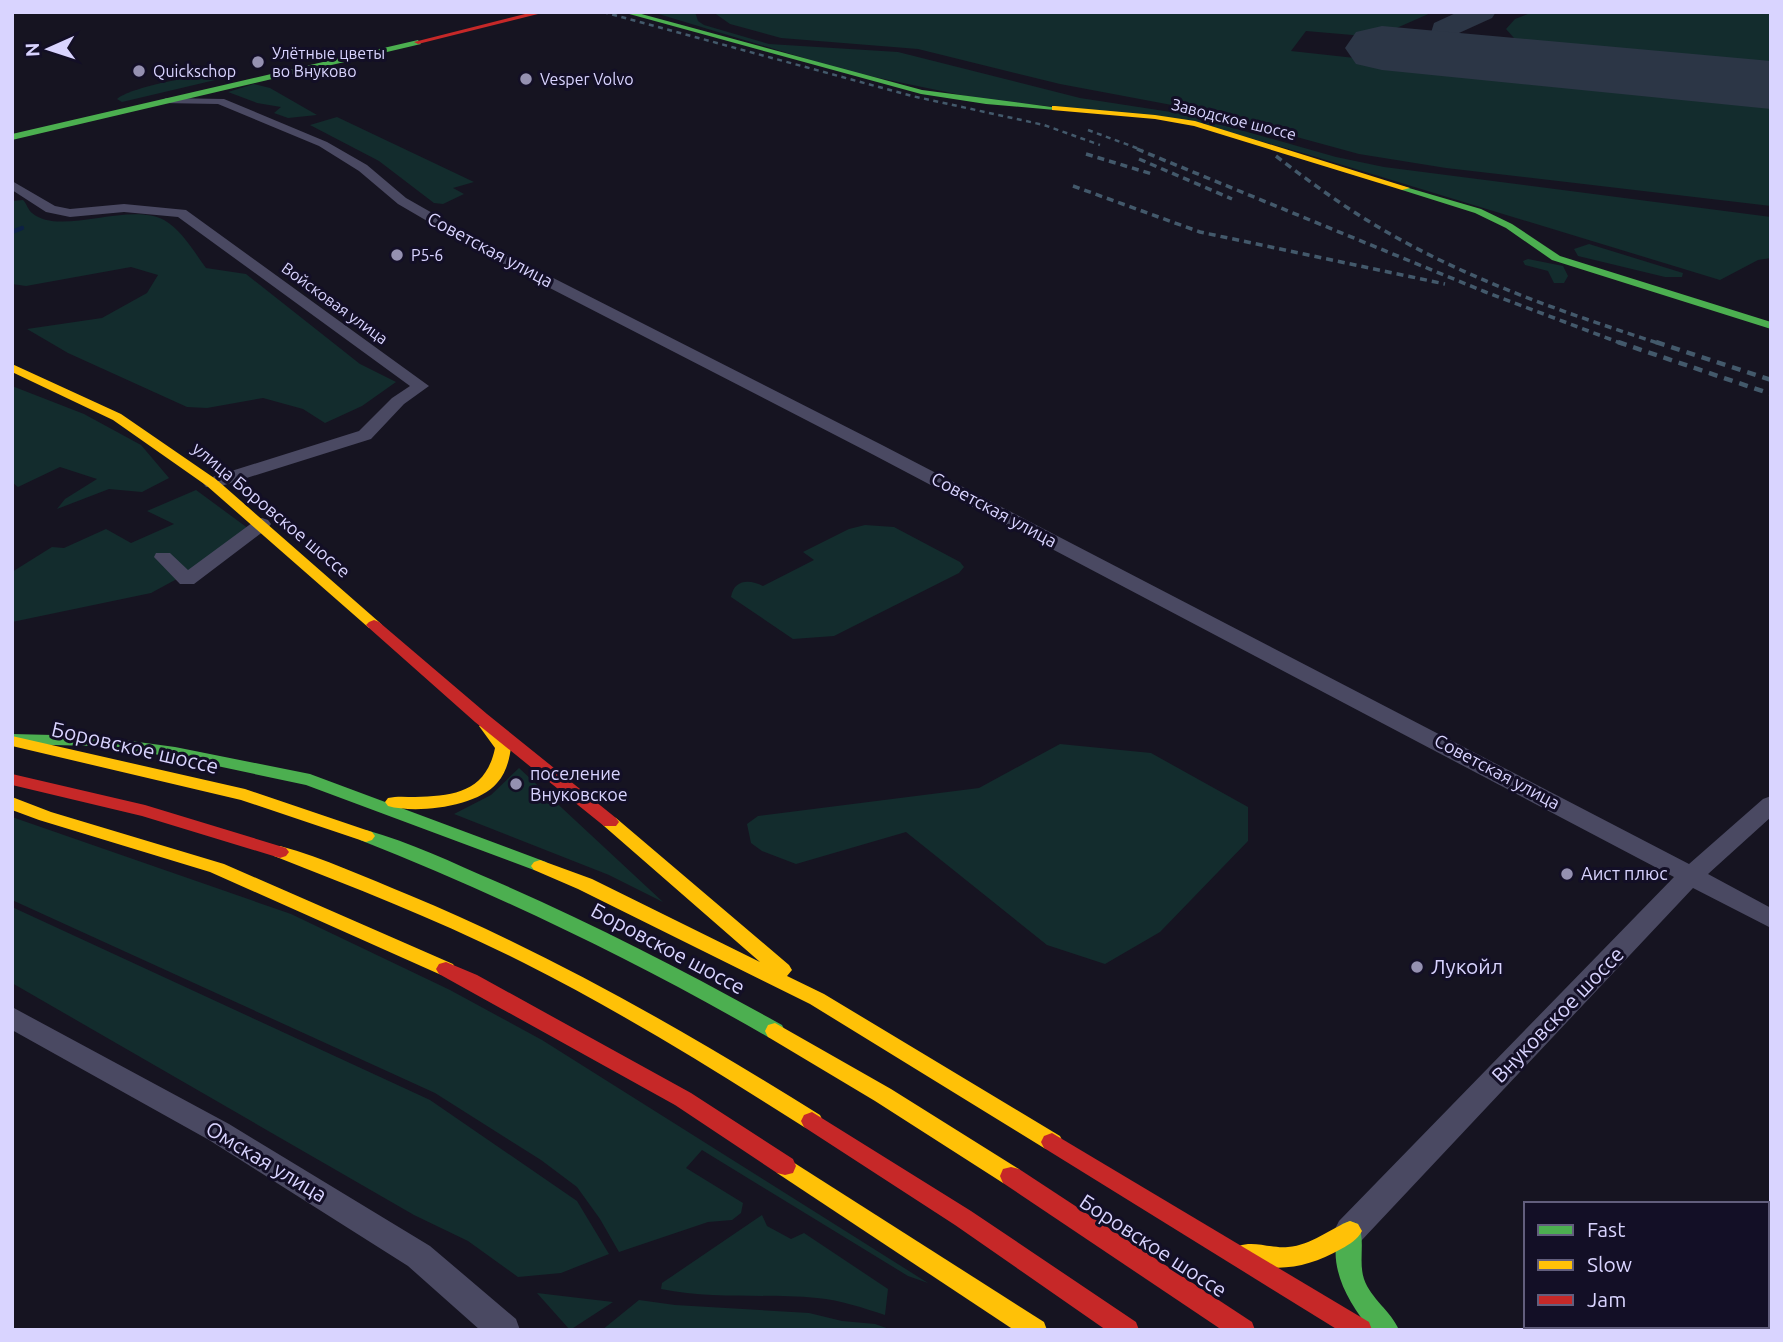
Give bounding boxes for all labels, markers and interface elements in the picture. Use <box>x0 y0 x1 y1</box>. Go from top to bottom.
north arrow <box>14 14 84 84</box>
text: N <box>21 42 43 58</box>
place label: Улётные цветы во Внуково <box>272 44 385 80</box>
marker: Улётные цветы во Внуково <box>250 54 266 70</box>
place label: Quickschop <box>153 62 236 80</box>
marker: Quickschop <box>131 63 147 79</box>
place label: Vesper Volvo <box>540 70 634 88</box>
marker: Vesper Volvo <box>518 71 534 87</box>
street label: Заводское шоссе <box>1170 95 1298 143</box>
street label: Советская улица <box>424 208 557 291</box>
place label: Р5-6 <box>411 246 443 264</box>
marker: Р5-6 <box>389 247 405 263</box>
street label: Войсковая улица <box>278 258 392 348</box>
street label: улица Боровское шоссе <box>189 437 355 581</box>
street label: Советская улица <box>928 468 1061 551</box>
street label: Боровское шоссе <box>49 716 221 778</box>
street label: Советская улица <box>1431 730 1564 813</box>
place label: поселение Внуковское <box>530 763 628 804</box>
marker: поселение Внуковское <box>508 776 524 792</box>
place label: Аист плюс <box>1581 863 1668 883</box>
marker: Аист плюс <box>1559 866 1575 882</box>
street label: Боровское шоссе <box>587 897 749 999</box>
street label: Внуковское шоссе <box>1486 941 1628 1087</box>
place label: Лукойл <box>1431 954 1503 978</box>
marker: Лукойл <box>1409 959 1425 975</box>
street label: Омская улица <box>202 1116 331 1207</box>
street label: Боровское шоссе <box>1075 1189 1232 1302</box>
legend <box>1524 1202 1769 1328</box>
text: Fast <box>1587 1217 1625 1241</box>
text: Slow <box>1587 1252 1632 1276</box>
text: Jam <box>1587 1287 1626 1311</box>

